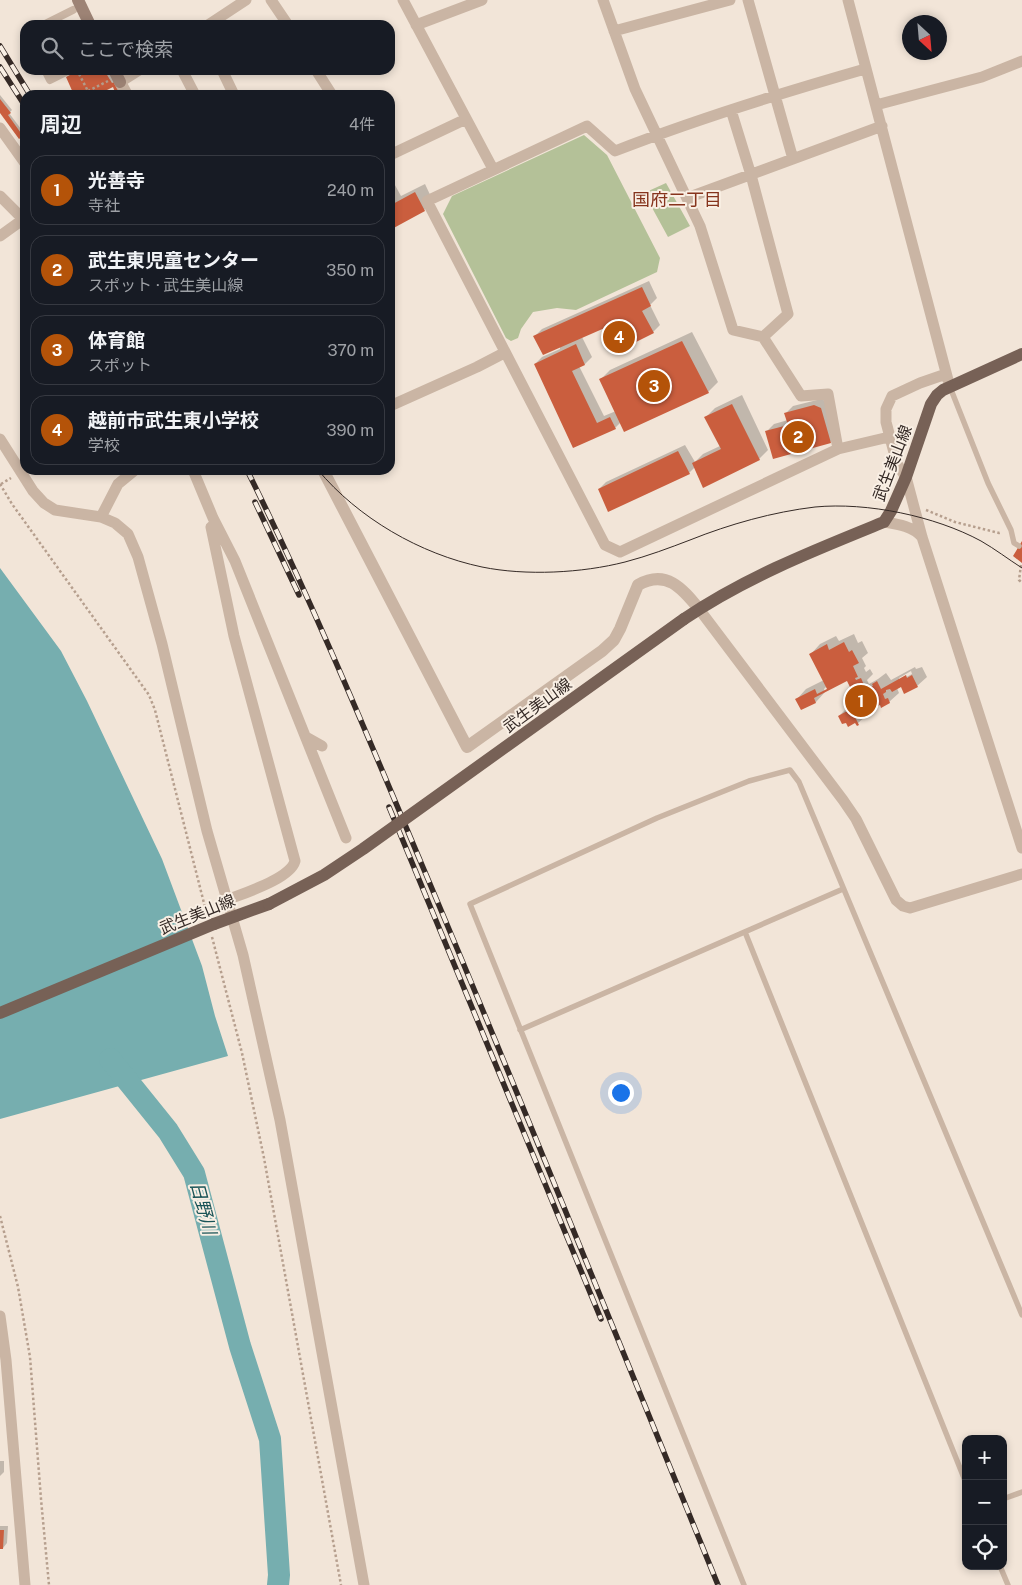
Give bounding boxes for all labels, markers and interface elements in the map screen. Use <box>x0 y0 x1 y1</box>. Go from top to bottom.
north arrow <box>902 15 947 60</box>
search box <box>20 20 395 75</box>
icon: search <box>38 34 66 62</box>
text: ここで検索 <box>78 38 173 60</box>
text: 周辺 <box>40 112 82 137</box>
text: 4件 <box>349 115 375 134</box>
text: 光善寺 <box>88 169 145 191</box>
text: 1 <box>54 181 60 200</box>
text: 240 m <box>327 181 374 200</box>
district label: 国府二丁目 <box>632 189 722 210</box>
text: 寺社 <box>88 196 120 215</box>
text: 武生東児童センター <box>88 249 259 271</box>
text: 2 <box>52 261 62 280</box>
text: 350 m <box>326 261 374 280</box>
text: スポット · 武生美山線 <box>88 276 243 295</box>
pin: 4 <box>603 318 635 356</box>
text: 体育館 <box>88 329 145 351</box>
text: 3 <box>52 341 62 360</box>
text: 370 m <box>327 341 374 360</box>
text: スポット <box>88 356 152 375</box>
pin: 3 <box>638 367 670 405</box>
text: 越前市武生東小学校 <box>88 409 259 431</box>
pin: 2 <box>782 418 814 456</box>
text: 4 <box>52 421 62 440</box>
text: 390 m <box>327 421 374 440</box>
street label: 武生美山線 <box>869 422 916 504</box>
text: 学校 <box>88 436 120 455</box>
street label: 武生美山線 <box>499 674 575 737</box>
pin: 1 <box>845 682 877 720</box>
street label: 武生美山線 <box>157 891 238 938</box>
your location <box>608 1080 634 1106</box>
water label: 日野川 <box>186 1179 221 1239</box>
map controls <box>962 1435 1007 1570</box>
button: + <box>962 1435 1007 1480</box>
button: − <box>962 1480 1007 1525</box>
button: locate <box>962 1525 1007 1570</box>

